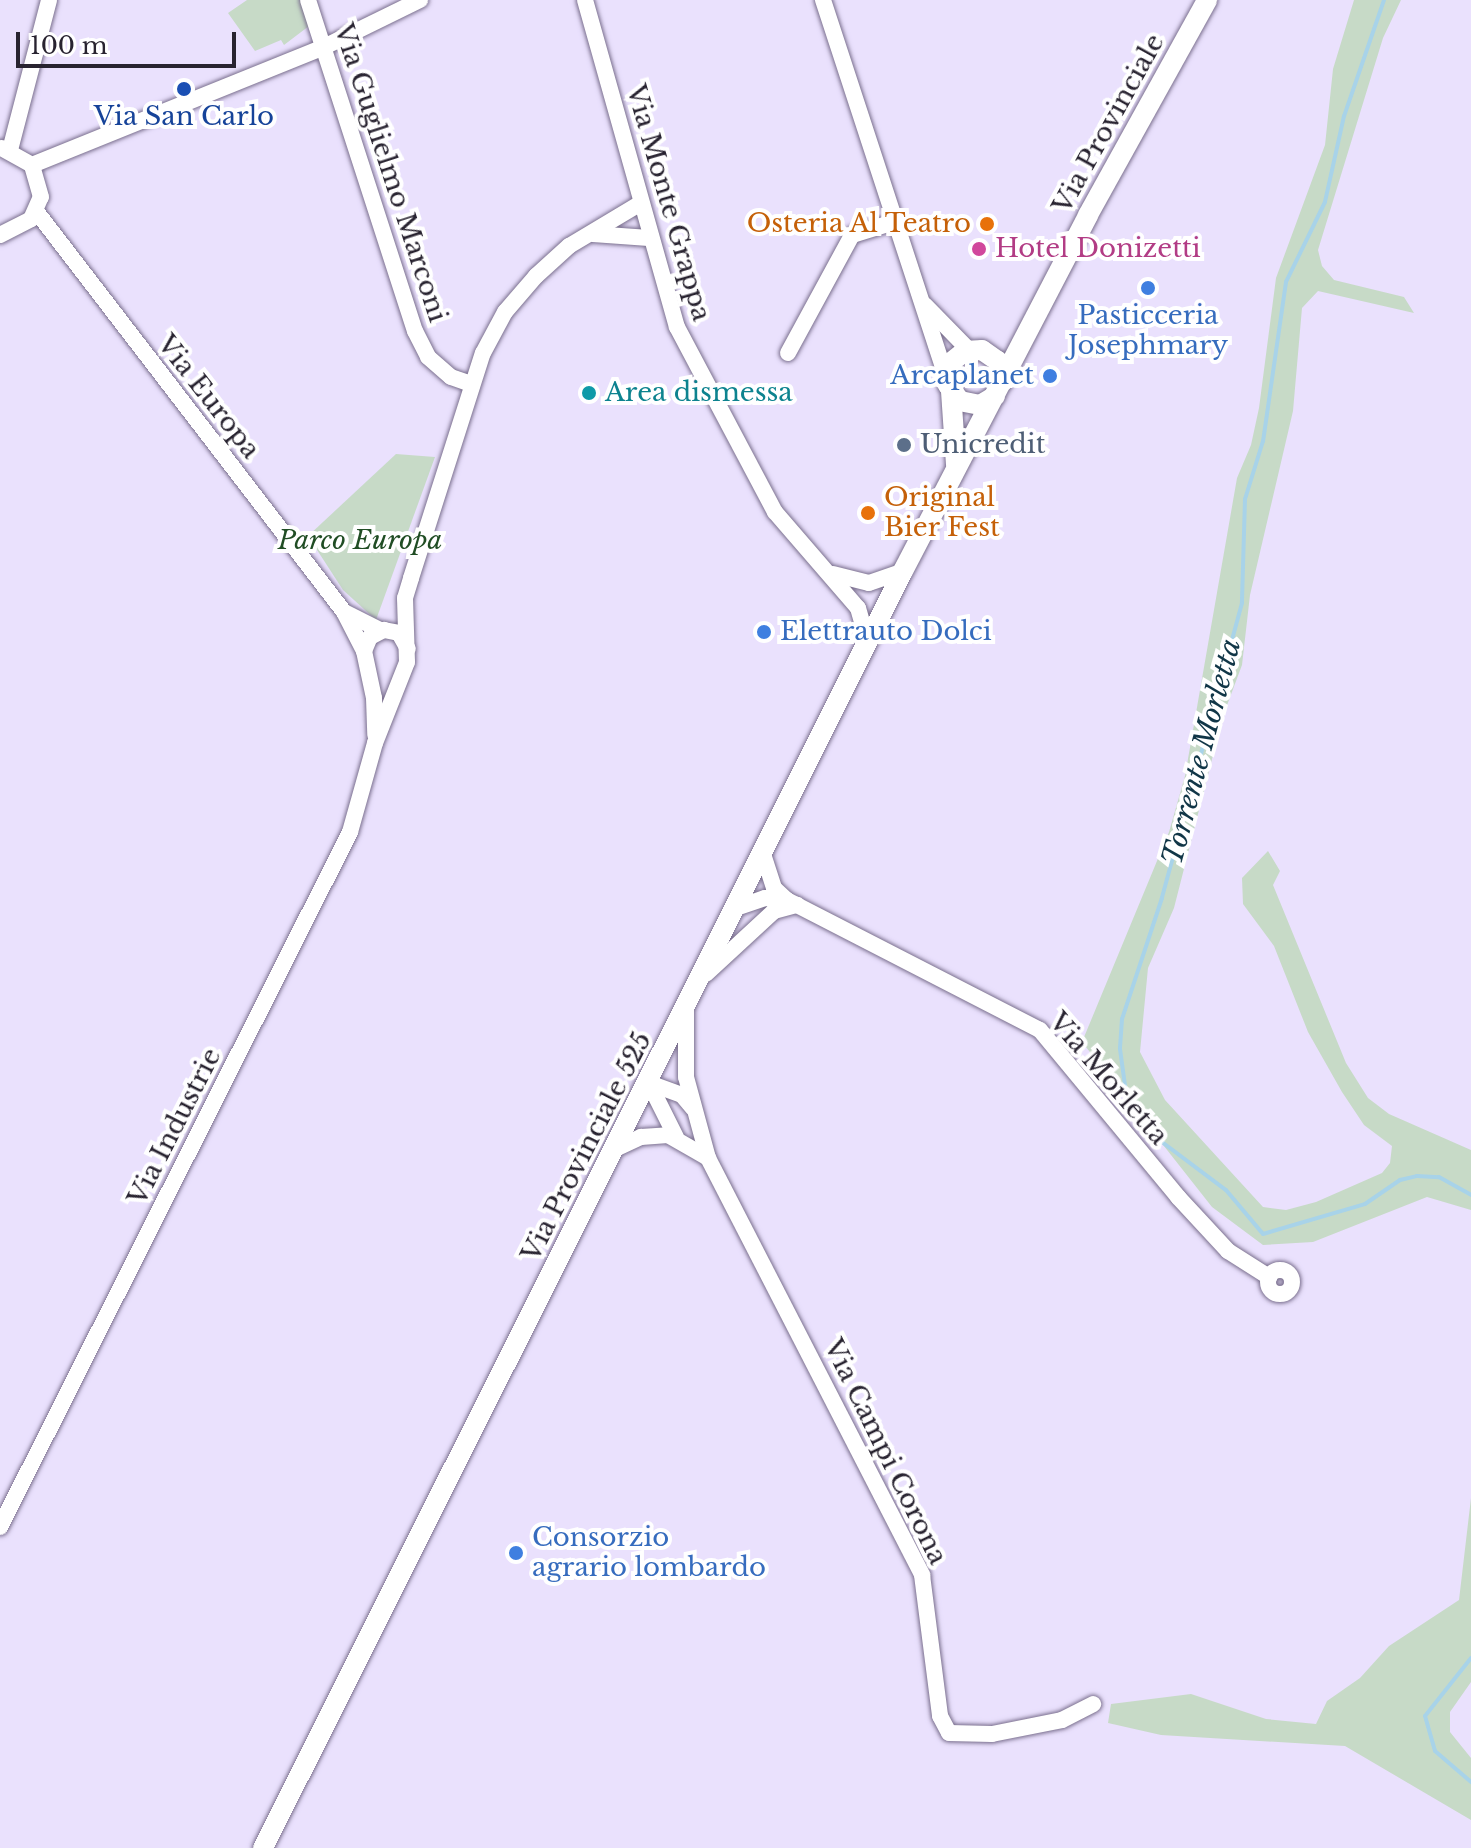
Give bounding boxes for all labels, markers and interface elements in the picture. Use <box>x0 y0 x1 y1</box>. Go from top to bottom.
scale bar <box>20 16 240 66</box>
street label: Via Guglielmo Marconi <box>327 20 453 326</box>
street label: Via Provinciale <box>1047 29 1171 219</box>
text: 100 m <box>30 31 108 60</box>
marker: Via San Carlo <box>175 80 193 98</box>
street label: Via Monte Grappa <box>619 81 717 325</box>
place label: Via San Carlo <box>94 101 274 133</box>
place label: Osteria Al Teatro <box>745 208 971 240</box>
marker: Osteria Al Teatro <box>978 215 996 233</box>
place label: Hotel Donizetti <box>995 233 1201 265</box>
marker: Hotel Donizetti <box>970 240 988 258</box>
marker: Pasticceria Josephmary <box>1139 279 1157 297</box>
place label: Pasticceria Josephmary <box>1068 300 1228 362</box>
street label: Via Europa <box>150 329 266 465</box>
place label: Arcaplanet <box>890 360 1034 392</box>
marker: Arcaplanet <box>1041 367 1059 385</box>
place label: Area dismessa <box>605 377 793 409</box>
marker: Area dismessa <box>580 384 598 402</box>
place label: Unicredit <box>920 429 1046 461</box>
marker: Unicredit <box>895 436 913 454</box>
place label: Original Bier Fest <box>884 482 1000 544</box>
marker: Original Bier Fest <box>859 504 877 522</box>
park label: Parco Europa <box>278 525 442 557</box>
place label: Elettrauto Dolci <box>780 616 992 648</box>
marker: Elettrauto Dolci <box>755 623 773 641</box>
water label: Torrente Morletta <box>1156 635 1248 869</box>
street label: Via Morletta <box>1042 1006 1174 1152</box>
street label: Via Provinciale 525 <box>516 1027 658 1267</box>
street label: Via Industrie <box>122 1043 228 1211</box>
street label: Via Campi Corona <box>817 1334 953 1570</box>
place label: Consorzio agrario lombardo <box>532 1522 766 1584</box>
marker: Consorzio agrario lombardo <box>507 1544 525 1562</box>

